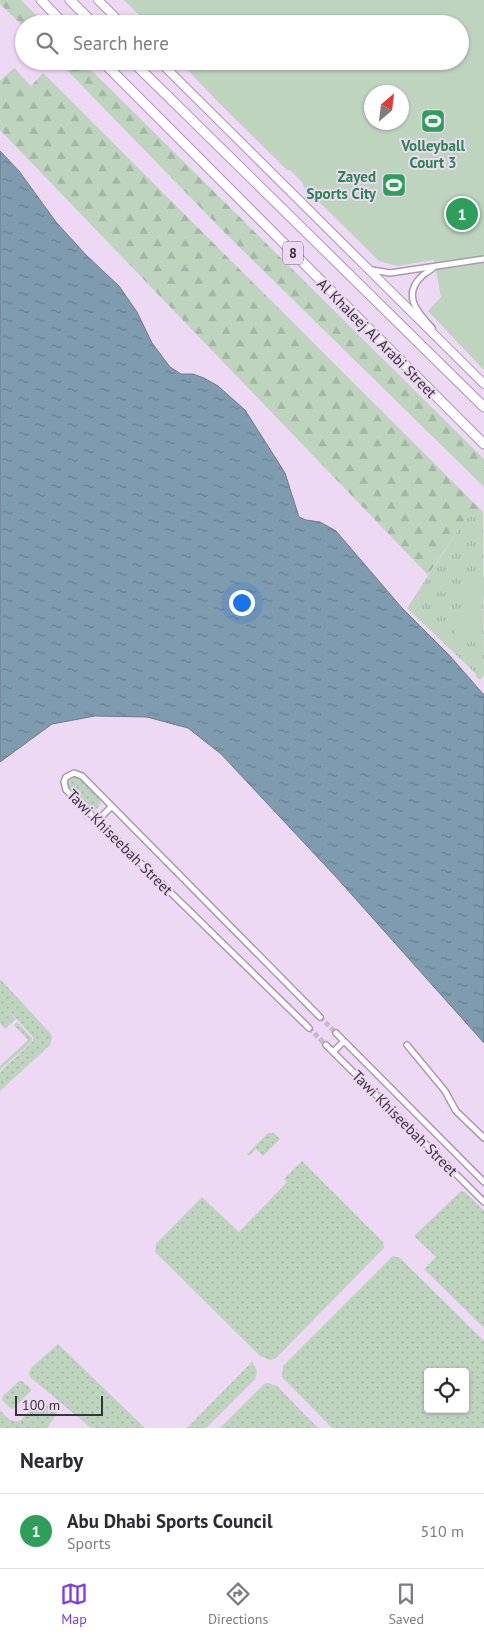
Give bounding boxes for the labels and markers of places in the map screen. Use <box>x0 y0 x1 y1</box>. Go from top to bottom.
sports icon: Volleyball Court 3 <box>420 108 446 134</box>
place label: Volleyball Court 3 <box>400 136 465 172</box>
place label: Zayed Sports City <box>307 167 377 203</box>
sports icon: Zayed Sports City <box>381 172 407 198</box>
pin: 1 <box>446 195 478 233</box>

